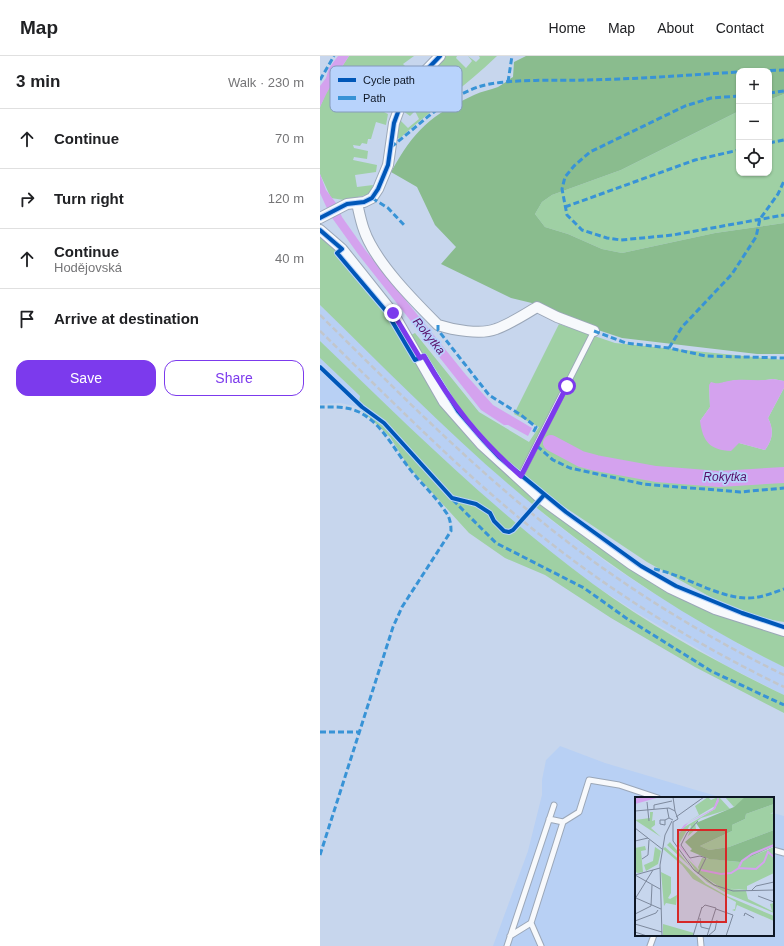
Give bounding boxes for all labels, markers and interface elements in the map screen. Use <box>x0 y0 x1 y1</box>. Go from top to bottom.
text: Map <box>20 17 58 38</box>
text: Home <box>549 20 586 36</box>
text: Map <box>608 20 635 36</box>
text: About <box>657 20 694 36</box>
text: Contact <box>716 20 764 36</box>
legend <box>330 66 462 112</box>
map controls <box>736 68 772 176</box>
button: + <box>736 68 772 104</box>
text: 3 min <box>16 72 60 91</box>
text: Cycle path <box>363 74 415 86</box>
text: Walk · 230 m <box>228 75 304 90</box>
text: Path <box>363 92 386 104</box>
button: − <box>736 104 772 140</box>
icon: ahead <box>16 128 38 150</box>
text: Continue <box>54 130 119 147</box>
text: 70 m <box>275 131 304 146</box>
button: locate <box>736 140 772 176</box>
icon: right <box>16 188 38 210</box>
text: Turn right <box>54 190 124 207</box>
text: 120 m <box>268 191 304 206</box>
text: Continue <box>54 243 119 260</box>
icon: ahead <box>16 248 38 270</box>
text: 40 m <box>275 251 304 266</box>
text: Hodějovská <box>54 260 122 275</box>
route end <box>384 304 402 322</box>
icon: arrive <box>16 308 38 330</box>
text: Arrive at destination <box>54 310 199 327</box>
water label: Rokytka <box>410 315 448 357</box>
button: Save <box>16 360 156 396</box>
button: Share <box>164 360 304 396</box>
route start <box>558 377 576 395</box>
water label: Rokytka <box>703 470 747 484</box>
inset map <box>635 797 774 936</box>

